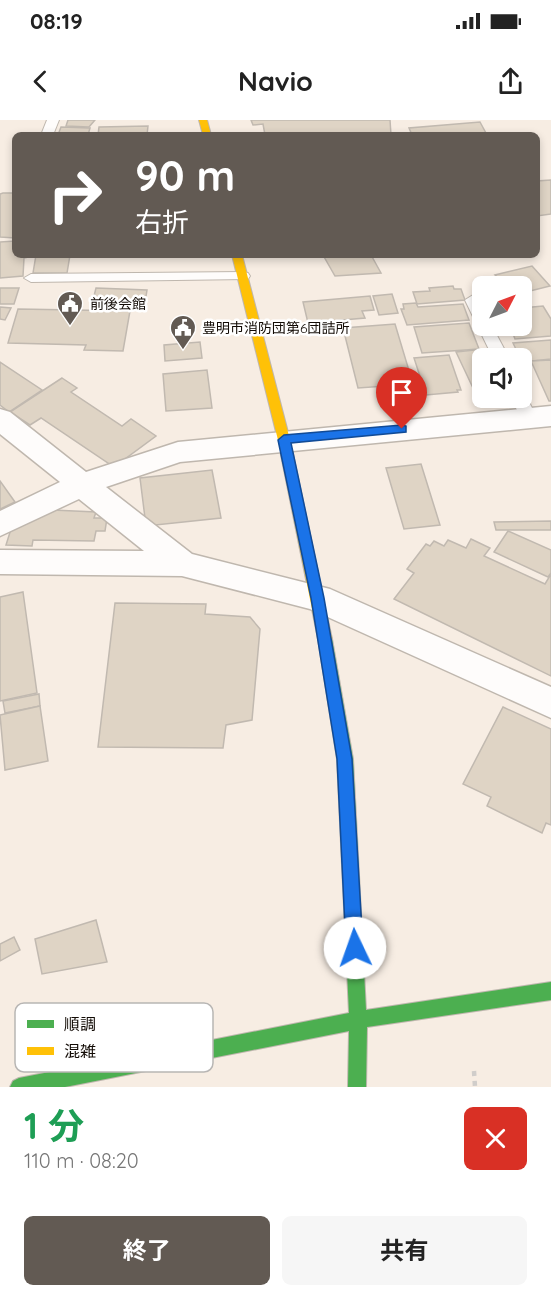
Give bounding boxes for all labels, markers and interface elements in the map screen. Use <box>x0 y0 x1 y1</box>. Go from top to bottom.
text: 08:19 <box>30 7 83 35</box>
text: Navio <box>238 64 313 98</box>
icon: back <box>24 65 57 98</box>
icon: share <box>494 65 527 98</box>
text: 90 m <box>135 149 235 202</box>
icon: right <box>36 156 114 234</box>
text: 右折 <box>135 205 189 239</box>
north arrow <box>472 276 532 336</box>
map controls <box>472 276 532 408</box>
public building icon: 前後会館 <box>55 289 85 327</box>
place label: 前後会館 <box>90 295 146 313</box>
public building icon: 豊明市消防団第6団詰所 <box>168 313 198 351</box>
place label: 豊明市消防団第6団詰所 <box>202 319 350 337</box>
button: sound <box>472 348 532 408</box>
pin <box>376 367 427 429</box>
icon: arrive <box>385 376 418 409</box>
position arrow <box>323 916 387 980</box>
legend <box>15 1003 213 1072</box>
text: 順調 <box>64 1014 96 1034</box>
text: 混雑 <box>64 1041 96 1061</box>
text: 1 分 <box>24 1103 84 1148</box>
button: close <box>464 1107 527 1170</box>
text: 110 m · 08:20 <box>24 1148 139 1173</box>
button: 終了 <box>24 1216 270 1285</box>
button: 共有 <box>282 1216 527 1285</box>

